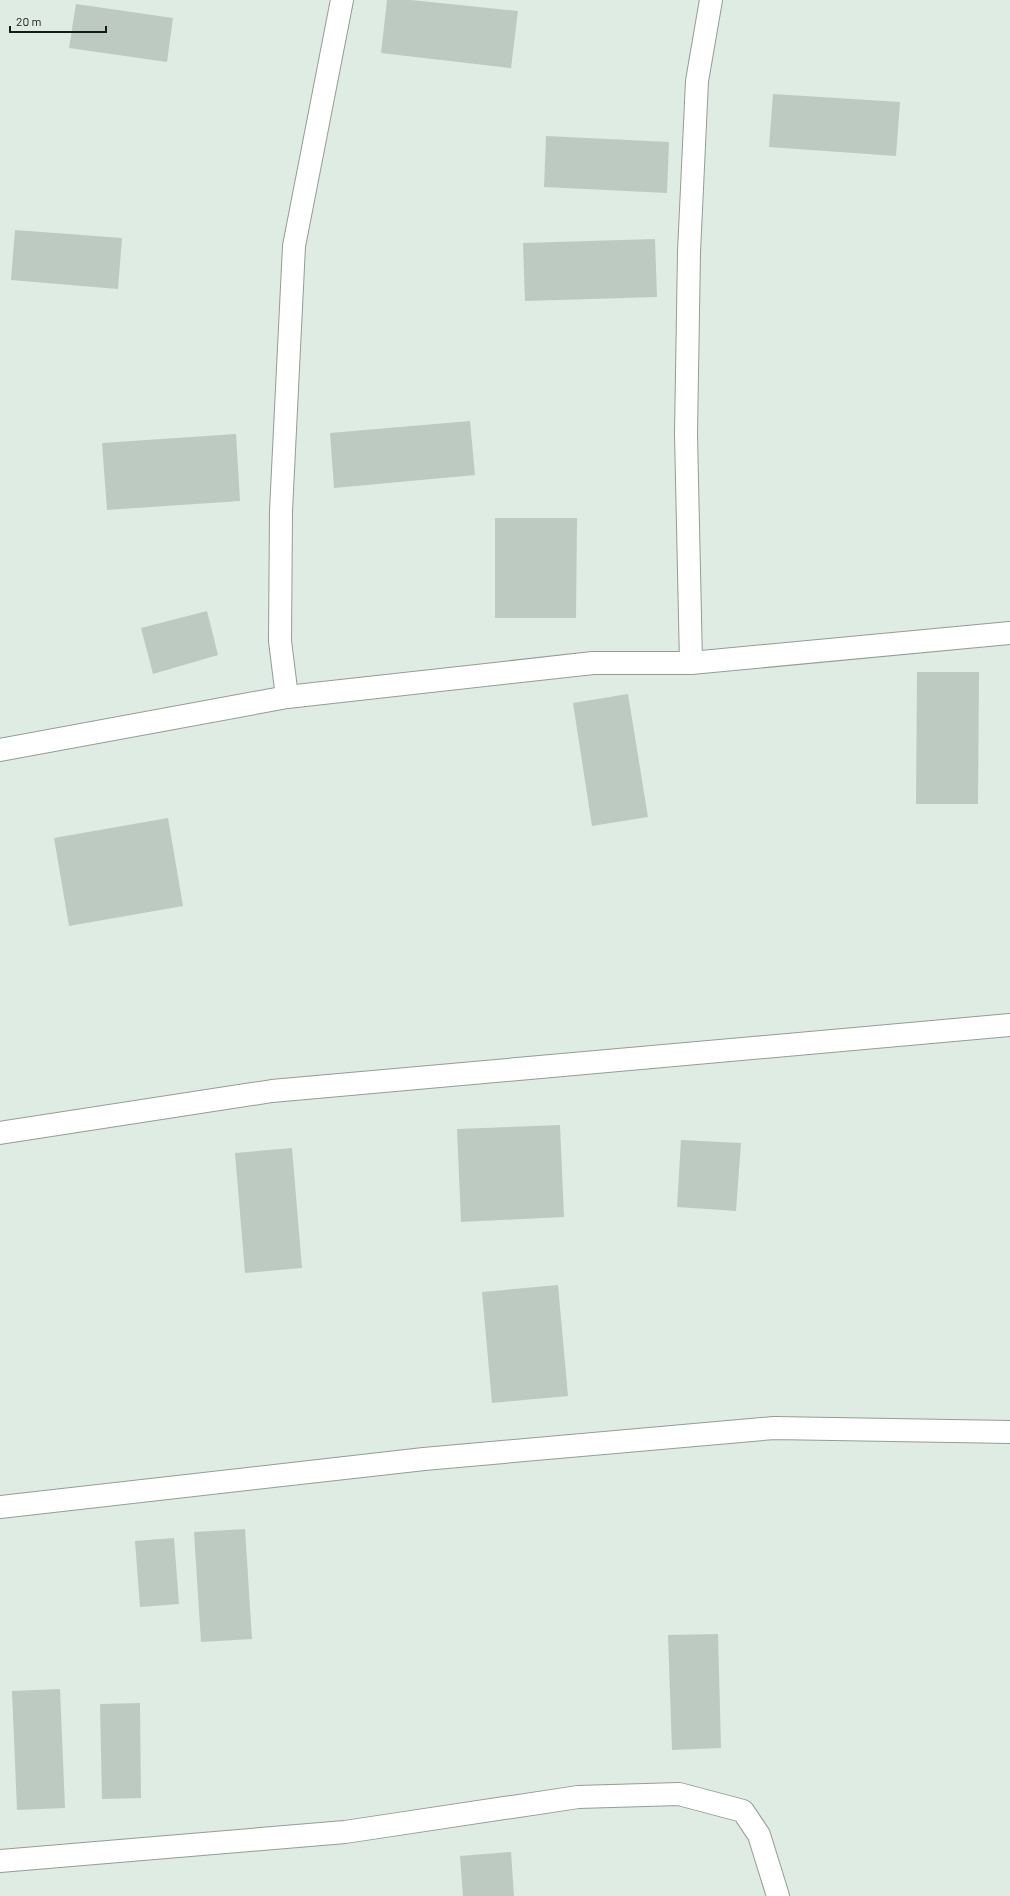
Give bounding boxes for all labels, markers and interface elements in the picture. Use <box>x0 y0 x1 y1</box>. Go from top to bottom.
scale bar <box>10 8 106 34</box>
text: 20 m <box>16 14 42 28</box>

